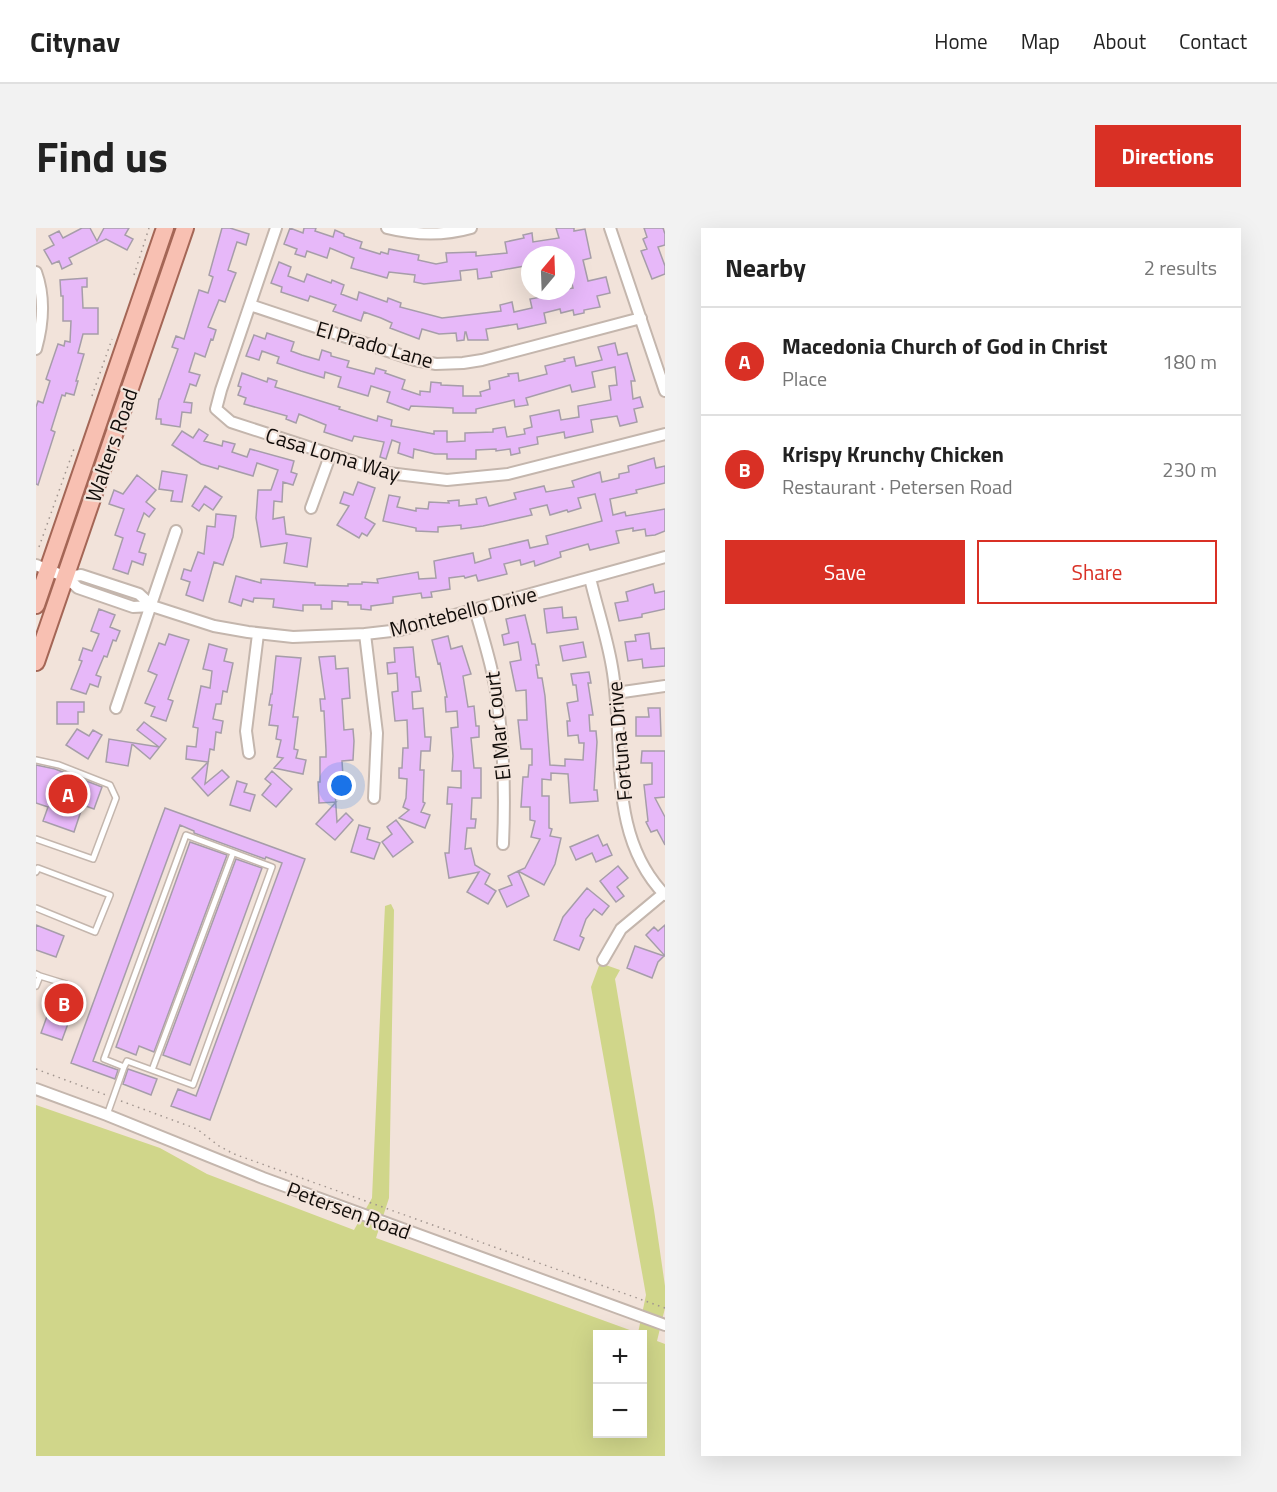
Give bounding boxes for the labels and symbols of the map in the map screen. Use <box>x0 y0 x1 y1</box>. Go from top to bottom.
north arrow <box>521 246 575 300</box>
street label: El Prado Lane <box>313 312 437 376</box>
street label: Walters Road <box>77 384 145 506</box>
street label: Casa Loma Way <box>262 418 404 490</box>
street label: Montebello Drive <box>386 577 540 645</box>
street label: El Mar Court <box>475 669 519 782</box>
street label: Fortuna Drive <box>598 680 640 802</box>
your location <box>327 771 356 800</box>
pin: A <box>48 772 87 816</box>
pin: B <box>45 980 84 1026</box>
street label: Petersen Road <box>282 1173 416 1247</box>

